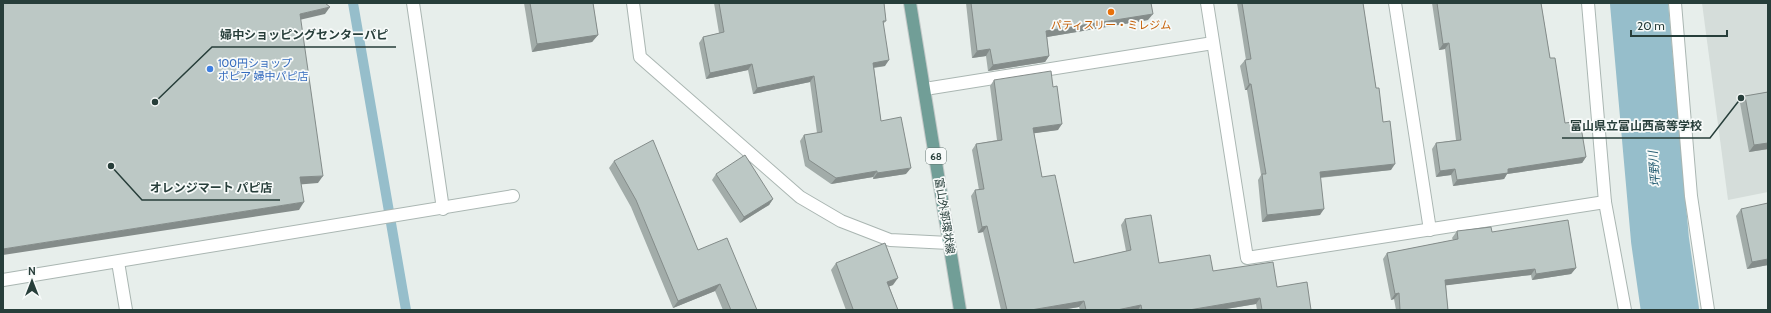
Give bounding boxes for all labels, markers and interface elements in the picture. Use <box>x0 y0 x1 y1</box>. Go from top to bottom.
marker: パティスリー・ミレジム <box>1106 7 1116 17</box>
scale bar <box>1631 12 1727 38</box>
place label: パティスリー・ミレジム <box>1051 18 1171 32</box>
text: 20 m <box>1637 18 1665 33</box>
callout: 婦中ショッピングセンターパピ <box>212 23 396 47</box>
text: 婦中ショッピングセンターパピ <box>220 27 388 42</box>
place label: 100円ショップ ポピア 婦中パピ店 <box>218 56 308 83</box>
marker: 100円ショップ ポピア 婦中パピ店 <box>205 64 215 74</box>
callout: 富山県立富山西高等学校 <box>1562 114 1710 138</box>
text: 富山県立富山西高等学校 <box>1570 118 1702 133</box>
road number: 68 <box>926 148 946 164</box>
water label: 坪野川 <box>1645 148 1663 188</box>
callout: オレンジマート パピ店 <box>142 176 280 200</box>
street label: 富山外郭環状線 <box>932 177 958 255</box>
text: オレンジマート パピ店 <box>150 180 272 195</box>
north arrow <box>12 261 52 301</box>
text: N <box>28 264 36 278</box>

